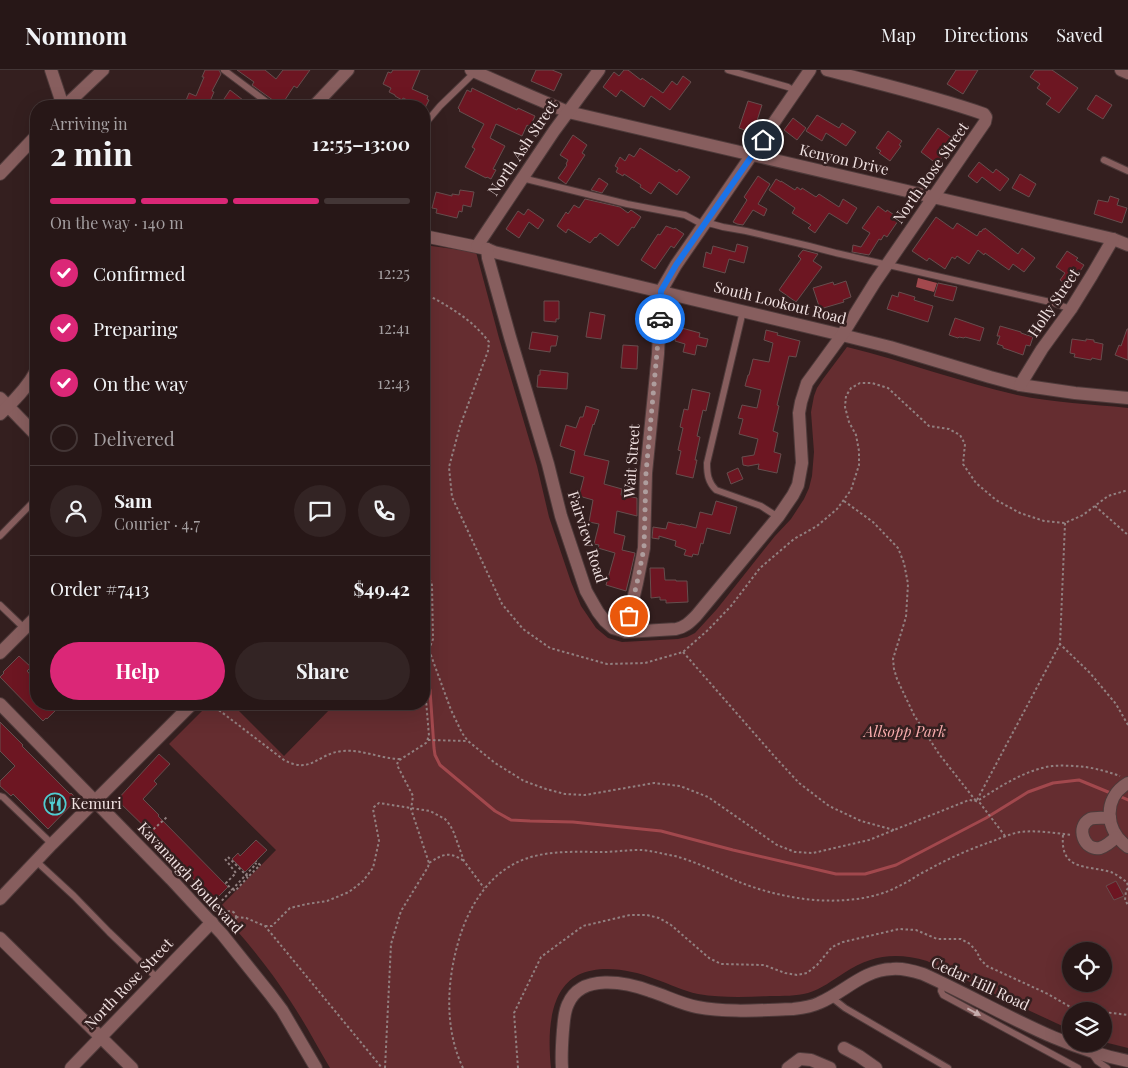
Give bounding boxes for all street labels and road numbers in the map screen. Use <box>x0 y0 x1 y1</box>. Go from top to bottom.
street label: North Ash Street <box>483 95 562 199</box>
street label: North Rose Street <box>888 117 973 227</box>
street label: Kenyon Drive <box>798 139 891 179</box>
street label: Holly Street <box>1023 264 1084 341</box>
street label: South Lookout Road <box>712 276 849 328</box>
street label: Wait Street <box>618 423 644 499</box>
street label: Fairview Road <box>564 488 612 585</box>
street label: Kavanaugh Boulevard <box>134 817 248 937</box>
street label: North Rose Street <box>80 933 177 1033</box>
street label: Cedar Hill Road <box>928 952 1033 1015</box>

